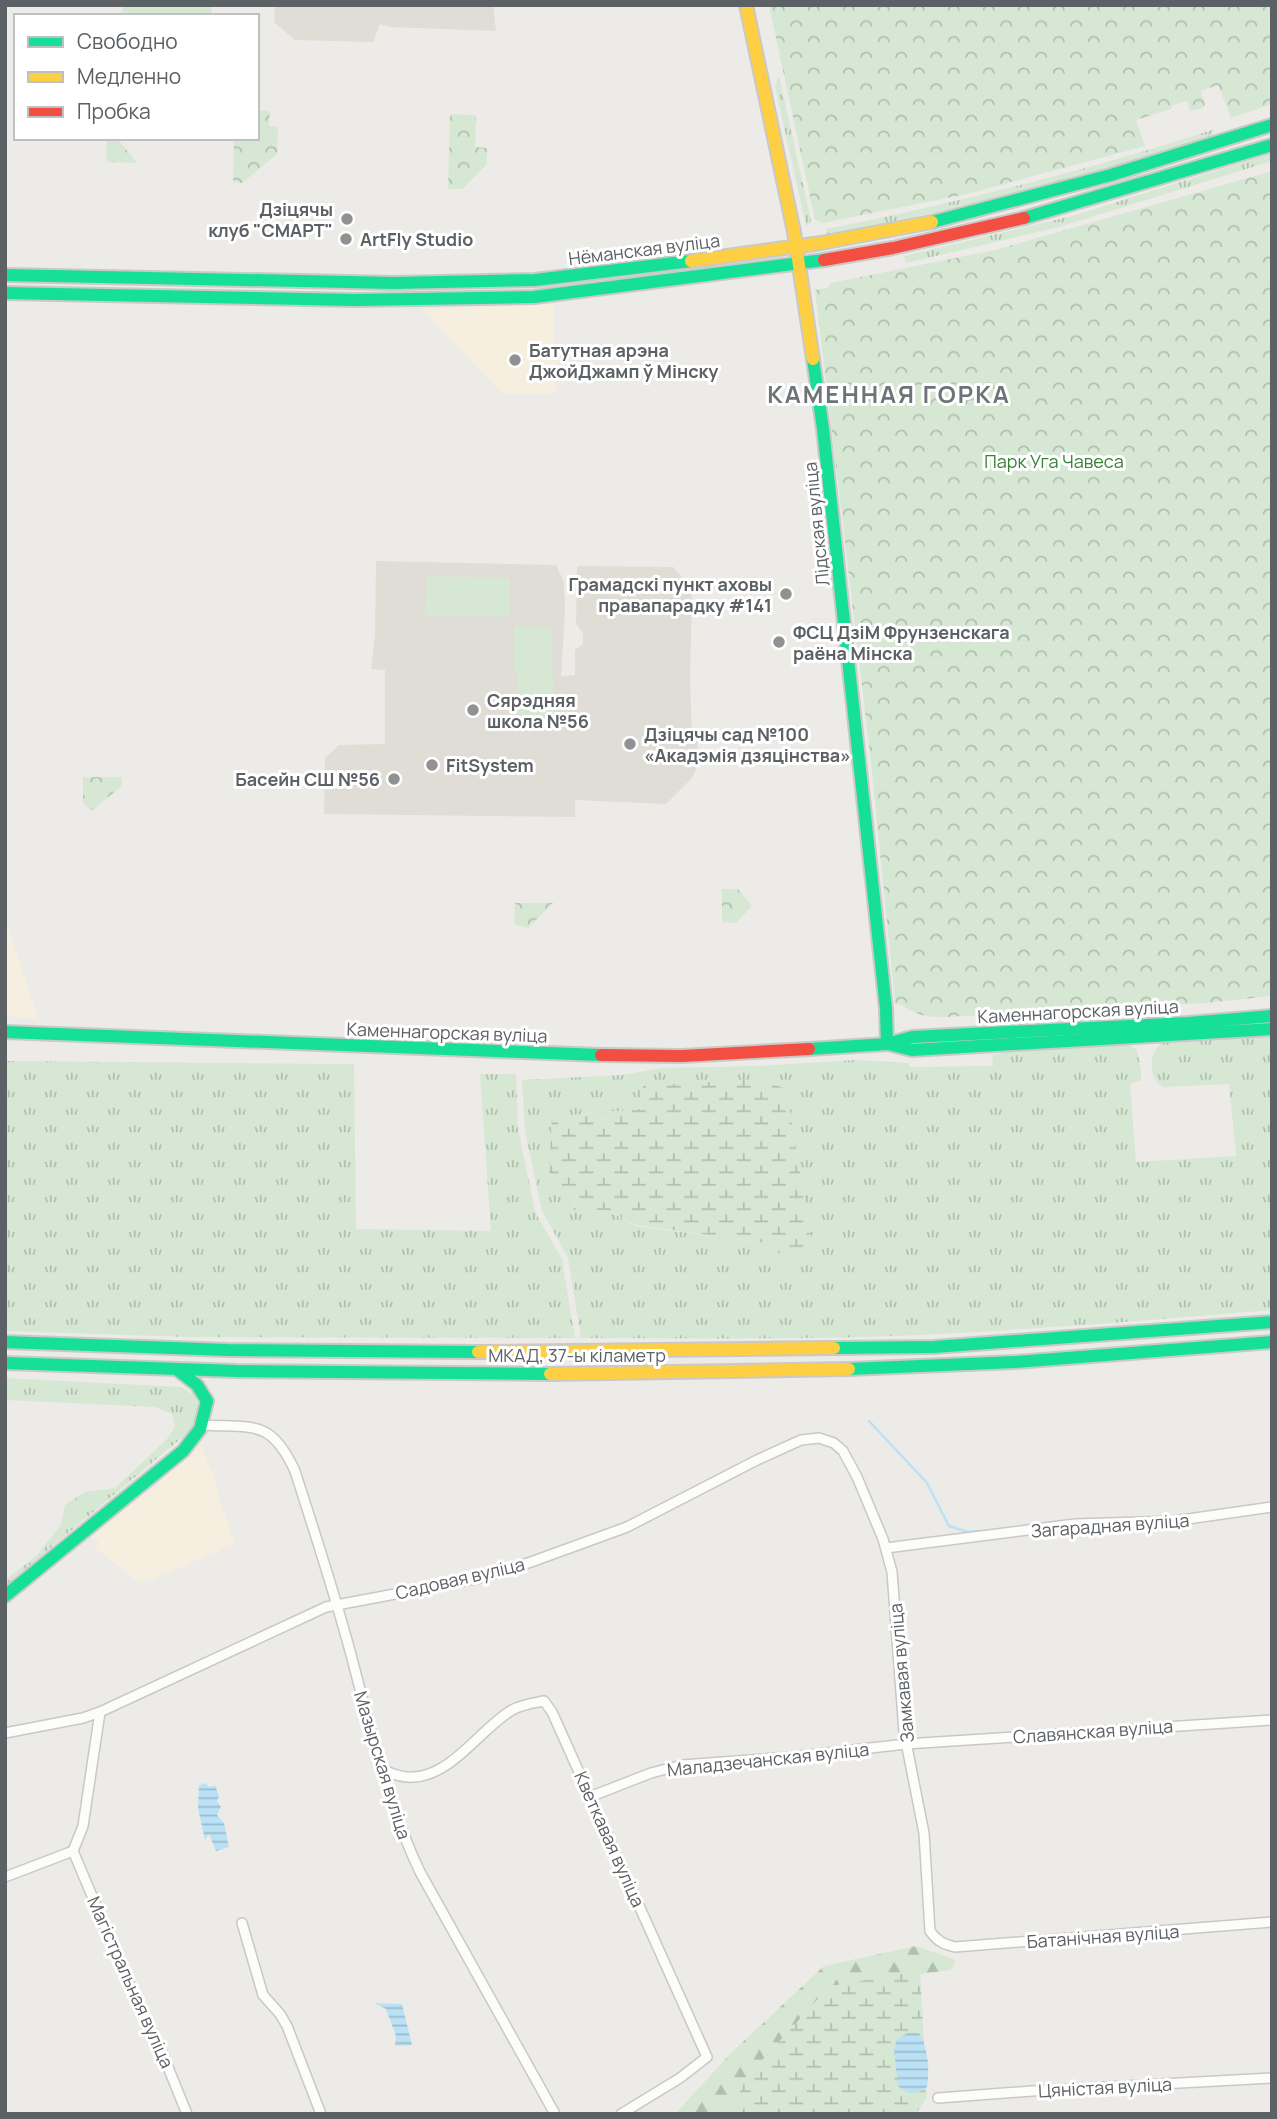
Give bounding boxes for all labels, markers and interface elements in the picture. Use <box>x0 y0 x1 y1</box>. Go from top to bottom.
legend <box>14 14 259 140</box>
text: Свободно <box>77 27 178 55</box>
text: Медленно <box>77 62 181 90</box>
text: Пробка <box>77 97 151 125</box>
place label: Дзіцячы клуб "СМАРТ" <box>208 197 333 242</box>
marker: Дзіцячы клуб "СМАРТ" <box>339 211 355 227</box>
place label: ArtFly Studio <box>360 227 473 251</box>
street label: Нёманская вуліца <box>567 228 721 270</box>
marker: ArtFly Studio <box>338 231 354 247</box>
place label: Батутная арэна ДжойДжамп ў Мінску <box>529 338 718 383</box>
marker: Батутная арэна ДжойДжамп ў Мінску <box>507 352 523 368</box>
district label: КАМЕННАЯ ГОРКА <box>767 377 1011 410</box>
park label: Парк Уга Чавеса <box>984 449 1124 473</box>
street label: Лідская вуліца <box>798 461 834 587</box>
place label: Грамадскі пункт аховы правапарадку #141 <box>569 572 772 617</box>
marker: Грамадскі пункт аховы правапарадку #141 <box>778 586 794 602</box>
place label: ФСЦ ДзіМ Фрунзенскага раёна Мінска <box>793 620 1010 665</box>
marker: ФСЦ ДзіМ Фрунзенскага раёна Мінска <box>771 634 787 650</box>
place label: Сярэдняя школа №56 <box>487 688 589 733</box>
marker: Сярэдняя школа №56 <box>465 702 481 718</box>
place label: Дзіцячы сад №100 «Акадэмія дзяцінства» <box>644 722 851 767</box>
marker: Дзіцячы сад №100 «Акадэмія дзяцінства» <box>622 736 638 752</box>
place label: FitSystem <box>446 753 534 777</box>
marker: FitSystem <box>424 757 440 773</box>
place label: Басейн СШ №56 <box>235 767 380 791</box>
marker: Басейн СШ №56 <box>386 771 402 787</box>
street label: Каменнагорская вуліца <box>977 994 1179 1028</box>
street label: Каменнагорская вуліца <box>346 1016 548 1048</box>
street label: МКАД, 37-ы кіламетр <box>488 1343 666 1367</box>
street label: Загарадная вуліца <box>1030 1507 1190 1543</box>
street label: Садовая вуліца <box>393 1551 527 1605</box>
street label: Замкавая вуліца <box>883 1602 919 1744</box>
street label: Мазырская вуліца <box>349 1688 417 1842</box>
street label: Славянская вуліца <box>1012 1713 1174 1749</box>
street label: Маладзечанская вуліца <box>666 1736 870 1782</box>
street label: Кветкавая вуліца <box>569 1767 651 1911</box>
street label: Магістральная вуліца <box>82 1892 180 2072</box>
street label: Батанічная вуліца <box>1026 1919 1180 1953</box>
street label: Цяністая вуліца <box>1037 2072 1173 2102</box>

